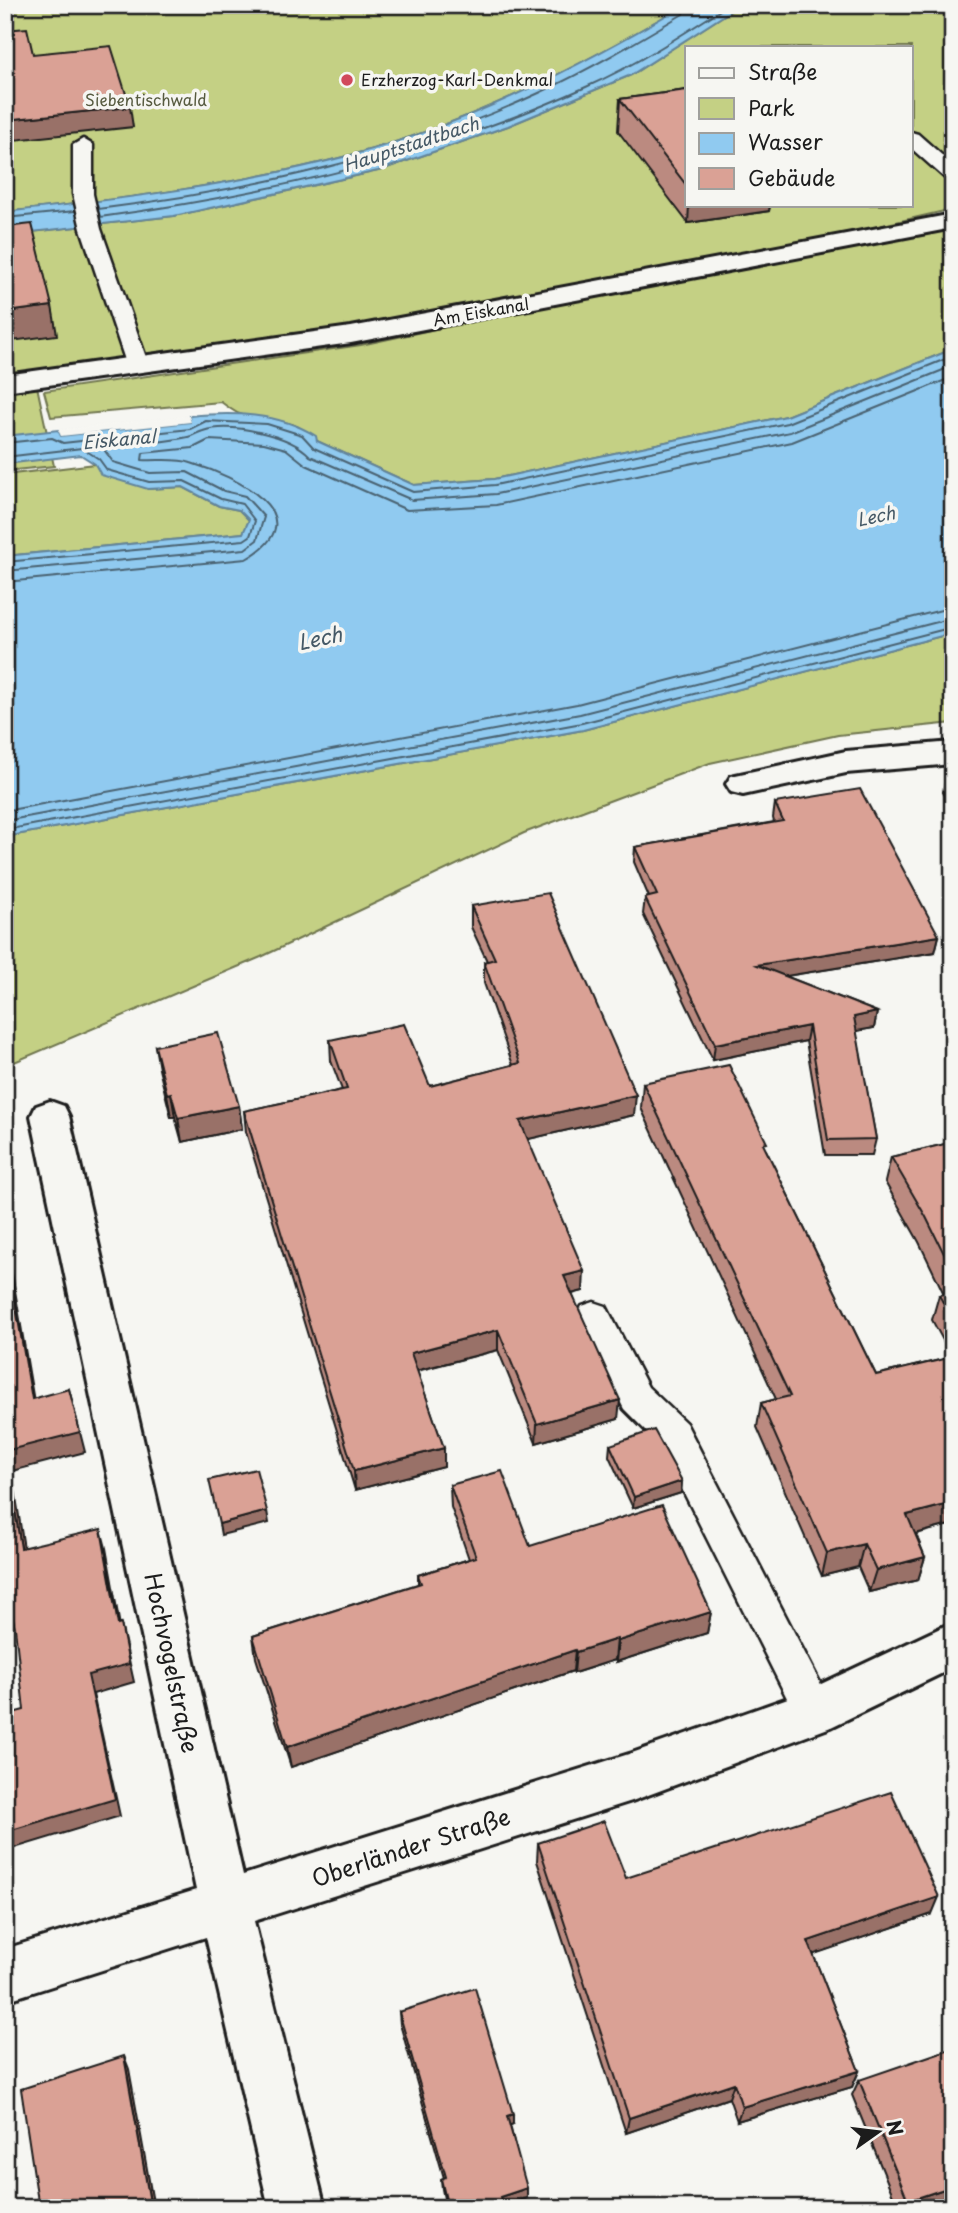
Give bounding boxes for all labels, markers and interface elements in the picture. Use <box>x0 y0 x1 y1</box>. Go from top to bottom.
legend <box>685 46 912 206</box>
text: Straße <box>748 55 817 87</box>
place label: Erzherzog-Karl-Denkmal <box>361 67 553 91</box>
marker: Erzherzog-Karl-Denkmal <box>339 72 355 88</box>
park label: Siebentischwald <box>85 87 207 111</box>
text: Park <box>748 91 795 123</box>
water label: Hauptstadtbach <box>339 109 482 178</box>
text: Wasser <box>748 125 823 157</box>
text: Gebäude <box>748 161 835 193</box>
street label: Am Eiskanal <box>431 291 531 331</box>
water label: Eiskanal <box>81 422 159 455</box>
water label: Lech <box>854 498 898 533</box>
water label: Lech <box>295 617 345 657</box>
street label: Hochvogelstraße <box>136 1569 209 1756</box>
street label: Oberländer Straße <box>307 1798 514 1895</box>
north arrow <box>842 2098 912 2168</box>
text: N <box>880 2117 911 2138</box>

